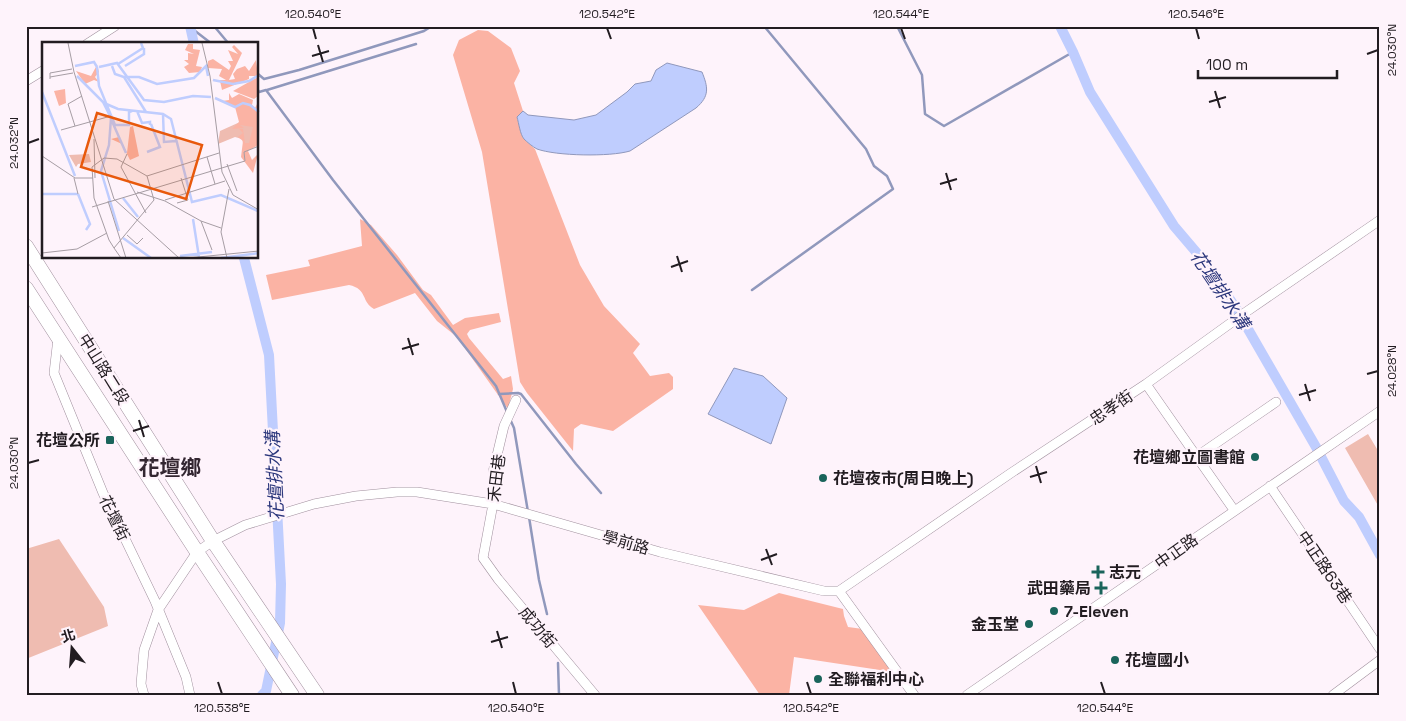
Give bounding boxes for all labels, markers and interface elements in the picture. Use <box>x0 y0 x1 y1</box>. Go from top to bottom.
text: 120.540°E <box>285 6 341 22</box>
text: 120.542°E <box>579 6 635 22</box>
text: 120.544°E <box>873 6 929 22</box>
text: 120.546°E <box>1168 6 1224 22</box>
text: 24.030°N <box>1384 24 1400 76</box>
inset map <box>42 42 259 259</box>
scale bar <box>1198 48 1337 80</box>
text: 100 m <box>1206 55 1248 74</box>
text: 24.032°N <box>6 117 22 169</box>
water label: 花壇排水溝 <box>1186 246 1257 336</box>
street label: 中山路二段 <box>73 330 134 409</box>
text: 24.028°N <box>1384 345 1400 397</box>
street label: 忠孝街 <box>1086 385 1137 430</box>
water label: 花壇排水溝 <box>261 427 288 522</box>
place label: 花壇公所 <box>36 430 100 451</box>
marker: 花壇公所 <box>104 434 116 446</box>
text: 24.030°N <box>6 437 22 489</box>
place label: 花壇鄉立圖書館 <box>1133 447 1245 468</box>
marker: 花壇鄉立圖書館 <box>1249 451 1261 463</box>
street label: 禾田巷 <box>483 453 510 503</box>
district label: 花壇鄉 <box>139 454 202 481</box>
place label: 花壇夜市(周日晚上) <box>833 468 974 489</box>
marker: 花壇夜市(周日晚上) <box>817 472 829 484</box>
street label: 花壇街 <box>95 492 135 544</box>
street label: 學前路 <box>600 526 652 559</box>
street label: 中正路63巷 <box>1293 527 1357 608</box>
street label: 中正路 <box>1151 529 1202 574</box>
place label: 志元 <box>1109 562 1141 583</box>
marker: 志元 <box>1091 565 1105 579</box>
place label: 武田藥局 <box>1027 578 1091 599</box>
marker: 武田藥局 <box>1095 582 1107 594</box>
place label: 7-Eleven <box>1064 601 1129 622</box>
street label: 成功街 <box>514 602 561 652</box>
marker: 7-Eleven <box>1048 605 1060 617</box>
place label: 金玉堂 <box>971 614 1019 635</box>
marker: 金玉堂 <box>1023 618 1035 630</box>
north arrow <box>48 624 98 674</box>
text: 北 <box>59 625 78 646</box>
place label: 花壇國小 <box>1125 650 1189 671</box>
marker: 花壇國小 <box>1109 654 1121 666</box>
place label: 全聯福利中心 <box>828 669 924 690</box>
marker: 全聯福利中心 <box>812 673 824 685</box>
text: 120.538°E <box>194 700 250 716</box>
text: 120.540°E <box>488 700 544 716</box>
text: 120.542°E <box>783 700 839 716</box>
text: 120.544°E <box>1077 700 1133 716</box>

